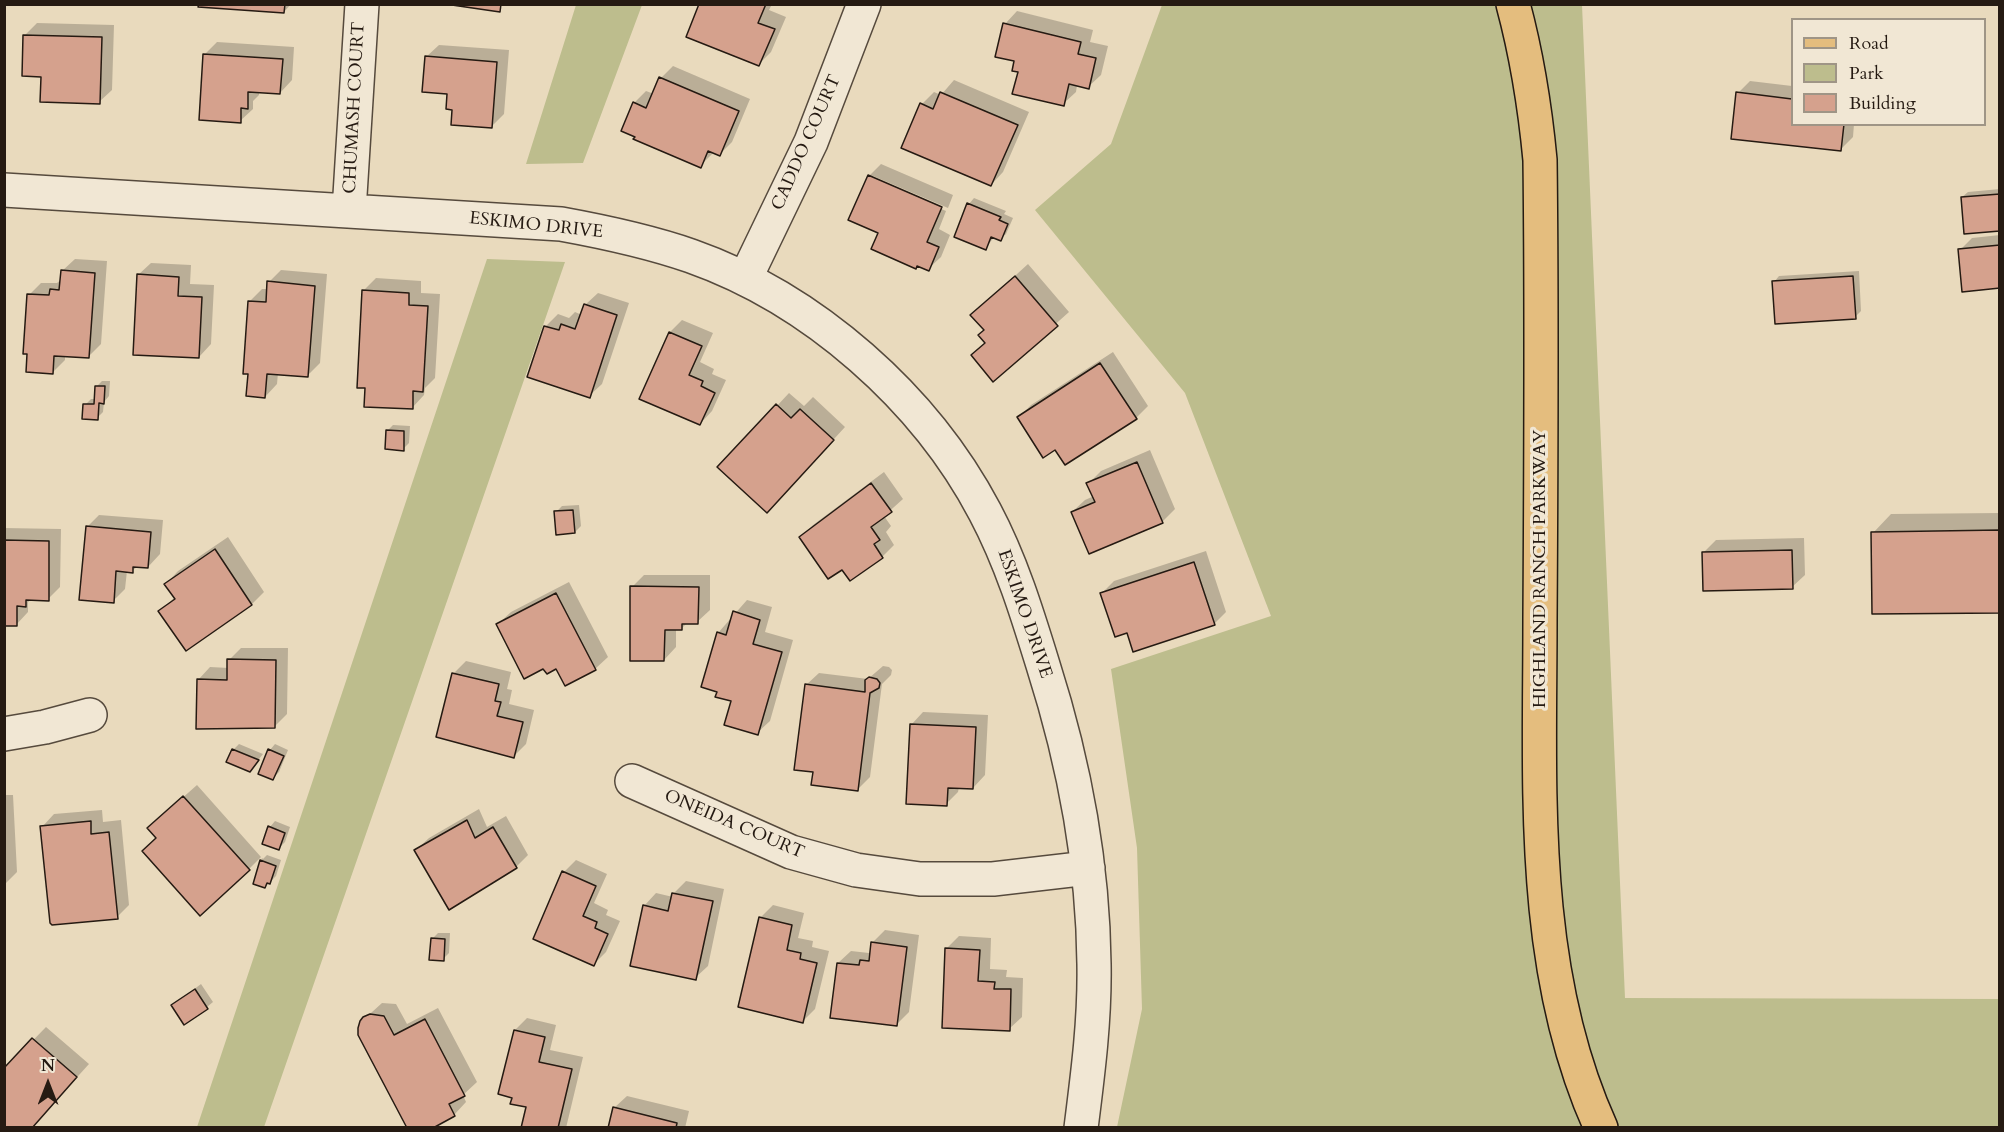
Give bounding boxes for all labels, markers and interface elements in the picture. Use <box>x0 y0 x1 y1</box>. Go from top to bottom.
legend <box>1791 18 1986 126</box>
street label: CHUMASH COURT <box>340 22 370 194</box>
text: Road <box>1849 31 1889 56</box>
text: Park <box>1849 61 1884 86</box>
street label: CADDO COURT <box>767 72 847 214</box>
text: Building <box>1849 91 1916 116</box>
street label: ESKIMO DRIVE <box>468 208 604 244</box>
street label: HIGHLAND RANCH PARKWAY <box>1530 430 1552 708</box>
street label: ESKIMO DRIVE <box>992 547 1056 681</box>
street label: ONEIDA COURT <box>661 786 807 864</box>
north arrow <box>18 1054 78 1114</box>
text: N <box>41 1055 55 1077</box>

